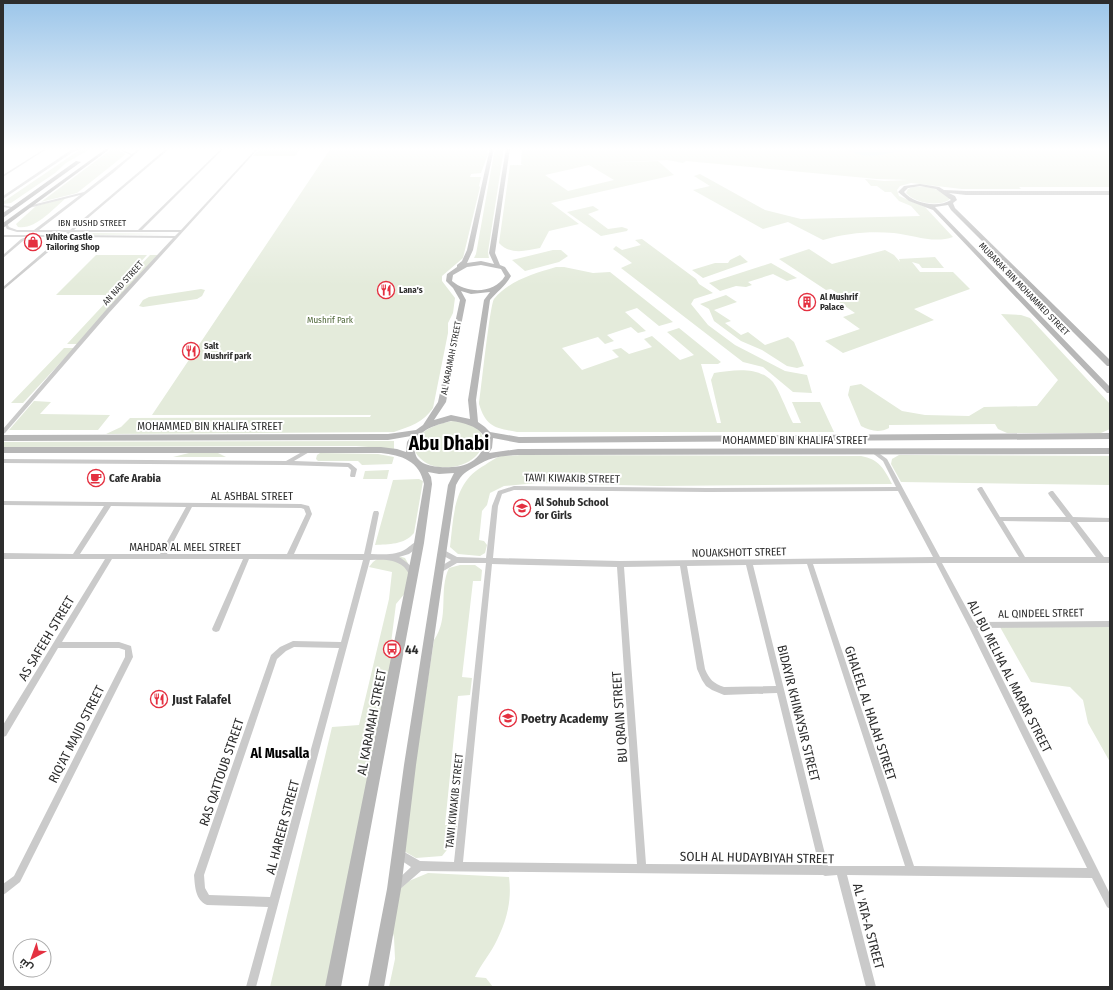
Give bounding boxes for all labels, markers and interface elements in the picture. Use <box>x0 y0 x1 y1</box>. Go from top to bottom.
street label: IBN RUSHD STREET <box>58 218 127 228</box>
shop icon: White Castle Tailoring Shop <box>23 232 43 252</box>
place label: White Castle Tailoring Shop <box>46 232 100 252</box>
street label: MUBARAK BIN MOHAMMED STREET <box>977 241 1072 338</box>
street label: AN NAD STREET <box>101 258 146 307</box>
restaurant icon: Lana's <box>376 280 396 300</box>
place label: Lana's <box>399 285 423 295</box>
building icon: Al Mushrif Palace <box>797 292 817 312</box>
place label: Al Mushrif Palace <box>819 292 859 312</box>
park label: Mushrif Park <box>307 315 354 325</box>
street label: AL KARAMAH STREET <box>439 320 463 396</box>
restaurant icon: Salt Mushrif park <box>181 341 201 361</box>
place label: Salt Mushrif park <box>204 341 252 361</box>
street label: MOHAMMED BIN KHALIFA STREET <box>137 420 284 433</box>
district label: Abu Dhabi <box>408 432 489 455</box>
street label: MOHAMMED BIN KHALIFA STREET <box>722 434 869 447</box>
cafe icon: Cafe Arabia <box>86 468 106 488</box>
street label: TAWI KIWAKIB STREET <box>524 471 621 486</box>
place label: Cafe Arabia <box>109 472 161 485</box>
street label: AL ASHBAL STREET <box>211 490 294 503</box>
place label: Al Sohub School for Girls <box>534 496 610 522</box>
school or university icon: Al Sohub School for Girls <box>512 498 532 518</box>
street label: MAHDAR AL MEEL STREET <box>129 541 242 554</box>
street label: NOUAKSHOTT STREET <box>692 545 787 560</box>
street label: AS SAFEEH STREET <box>15 593 78 683</box>
street label: ALI BU MELHA AL MARAR STREET <box>965 598 1055 755</box>
street label: AL QINDEEL STREET <box>998 606 1085 621</box>
bus stop icon: 44 <box>382 639 402 659</box>
place label: 44 <box>405 642 419 657</box>
street label: BIDAYIR KHINAYSIR STREET <box>774 643 823 783</box>
street label: GHALEEL AL HALAH STREET <box>842 644 899 782</box>
street label: AL KARAMAH STREET <box>354 668 389 776</box>
street label: BU QRAIN STREET <box>609 671 630 763</box>
street label: RIQ'AT MAJID STREET <box>45 683 107 785</box>
restaurant icon: Just Falafel <box>149 689 169 709</box>
place label: Just Falafel <box>171 692 231 707</box>
school or university icon: Poetry Academy <box>498 708 518 728</box>
place label: Poetry Academy <box>521 711 609 726</box>
street label: RAS QATTOUB STREET <box>196 716 247 828</box>
district label: Al Musalla <box>249 745 310 762</box>
street label: TAWI KIWAKIB STREET <box>443 752 466 849</box>
street label: AL HAREER STREET <box>263 778 302 876</box>
street label: SOLH AL HUDAYBIYAH STREET <box>680 849 834 866</box>
street label: AL 'ATA-A STREET <box>850 882 887 971</box>
north arrow <box>12 938 52 978</box>
text: ش <box>16 956 35 975</box>

